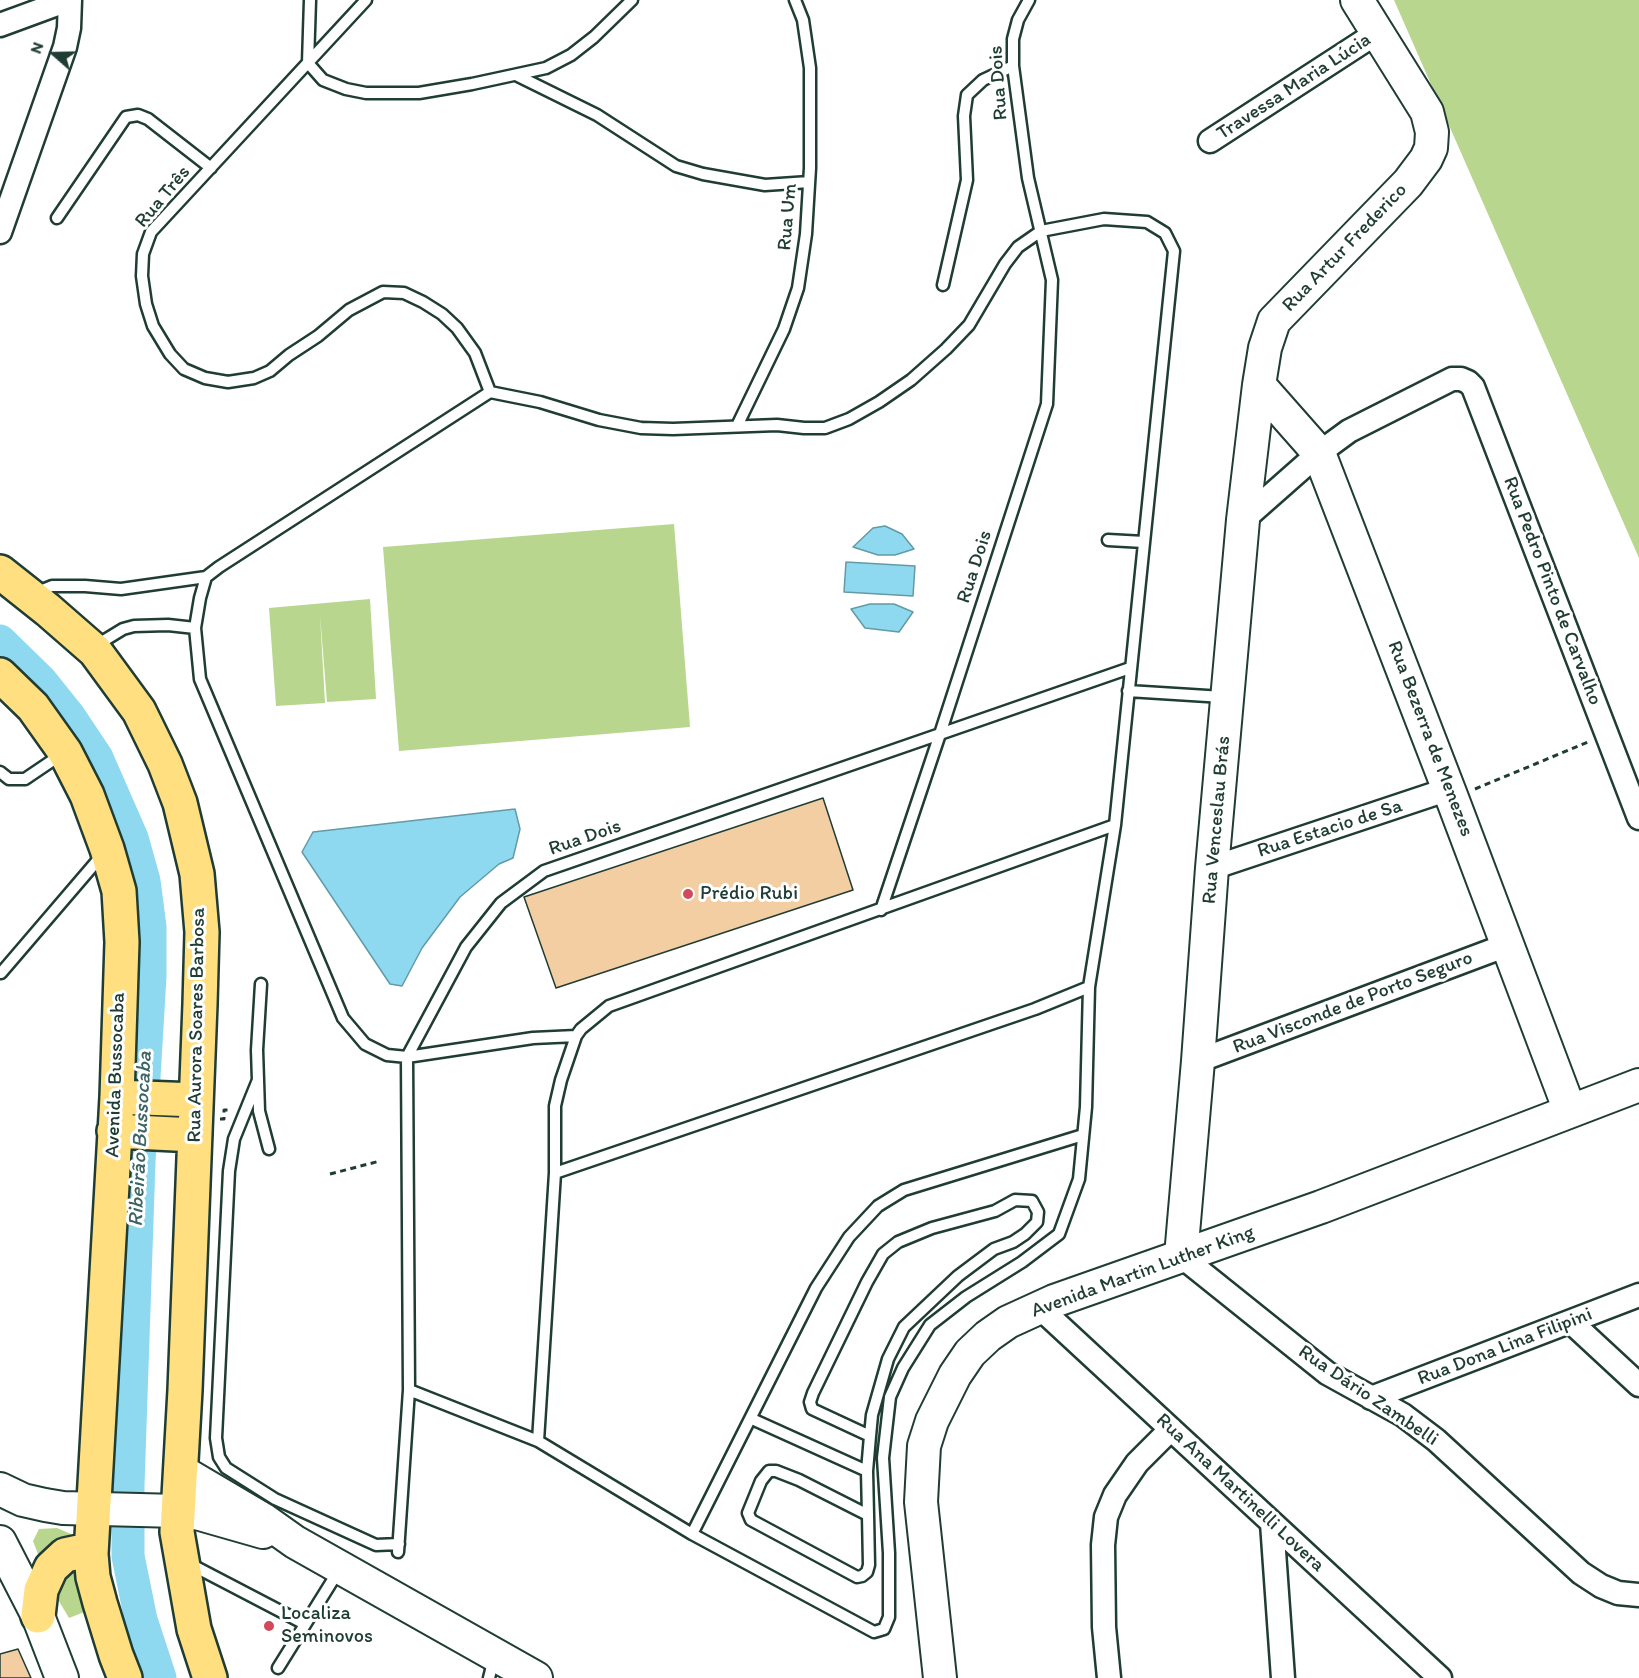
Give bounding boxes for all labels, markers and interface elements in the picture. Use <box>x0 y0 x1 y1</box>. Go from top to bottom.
north arrow <box>24 24 84 84</box>
street label: Travessa Maria Lúcia <box>1212 28 1376 146</box>
text: N <box>26 39 47 56</box>
street label: Rua Dois <box>984 45 1014 121</box>
street label: Rua Três <box>130 161 196 233</box>
street label: Rua Artur Frederico <box>1277 179 1413 317</box>
street label: Rua Um <box>773 182 803 252</box>
street label: Rua Pedro Pinto de Carvalho <box>1497 473 1607 709</box>
street label: Rua Dois <box>952 528 998 606</box>
street label: Rua Bezerra de Menezes <box>1382 638 1478 840</box>
street label: Rua Venceslau Brás <box>1198 735 1236 905</box>
street label: Rua Estacio de Sa <box>1254 794 1406 864</box>
street label: Rua Dois <box>546 814 624 862</box>
place label: Prédio Rubi <box>700 882 798 906</box>
marker: Prédio Rubi <box>681 887 695 901</box>
street label: Rua Aurora Soares Barbosa <box>183 907 211 1143</box>
street label: Rua Visconde de Porto Seguro <box>1230 946 1476 1060</box>
street label: Avenida Bussocaba <box>101 992 131 1158</box>
water label: Ribeirão Bussocaba <box>124 1051 158 1227</box>
street label: Avenida Martin Luther King <box>1028 1220 1258 1324</box>
street label: Rua Dona Lina Filipini <box>1414 1303 1596 1391</box>
street label: Rua Dário Zambelli <box>1293 1340 1443 1452</box>
street label: Rua Ana Martinelli Lovera <box>1151 1408 1329 1578</box>
place label: Localiza Seminovos <box>281 1602 373 1649</box>
marker: Localiza Seminovos <box>262 1619 276 1633</box>

